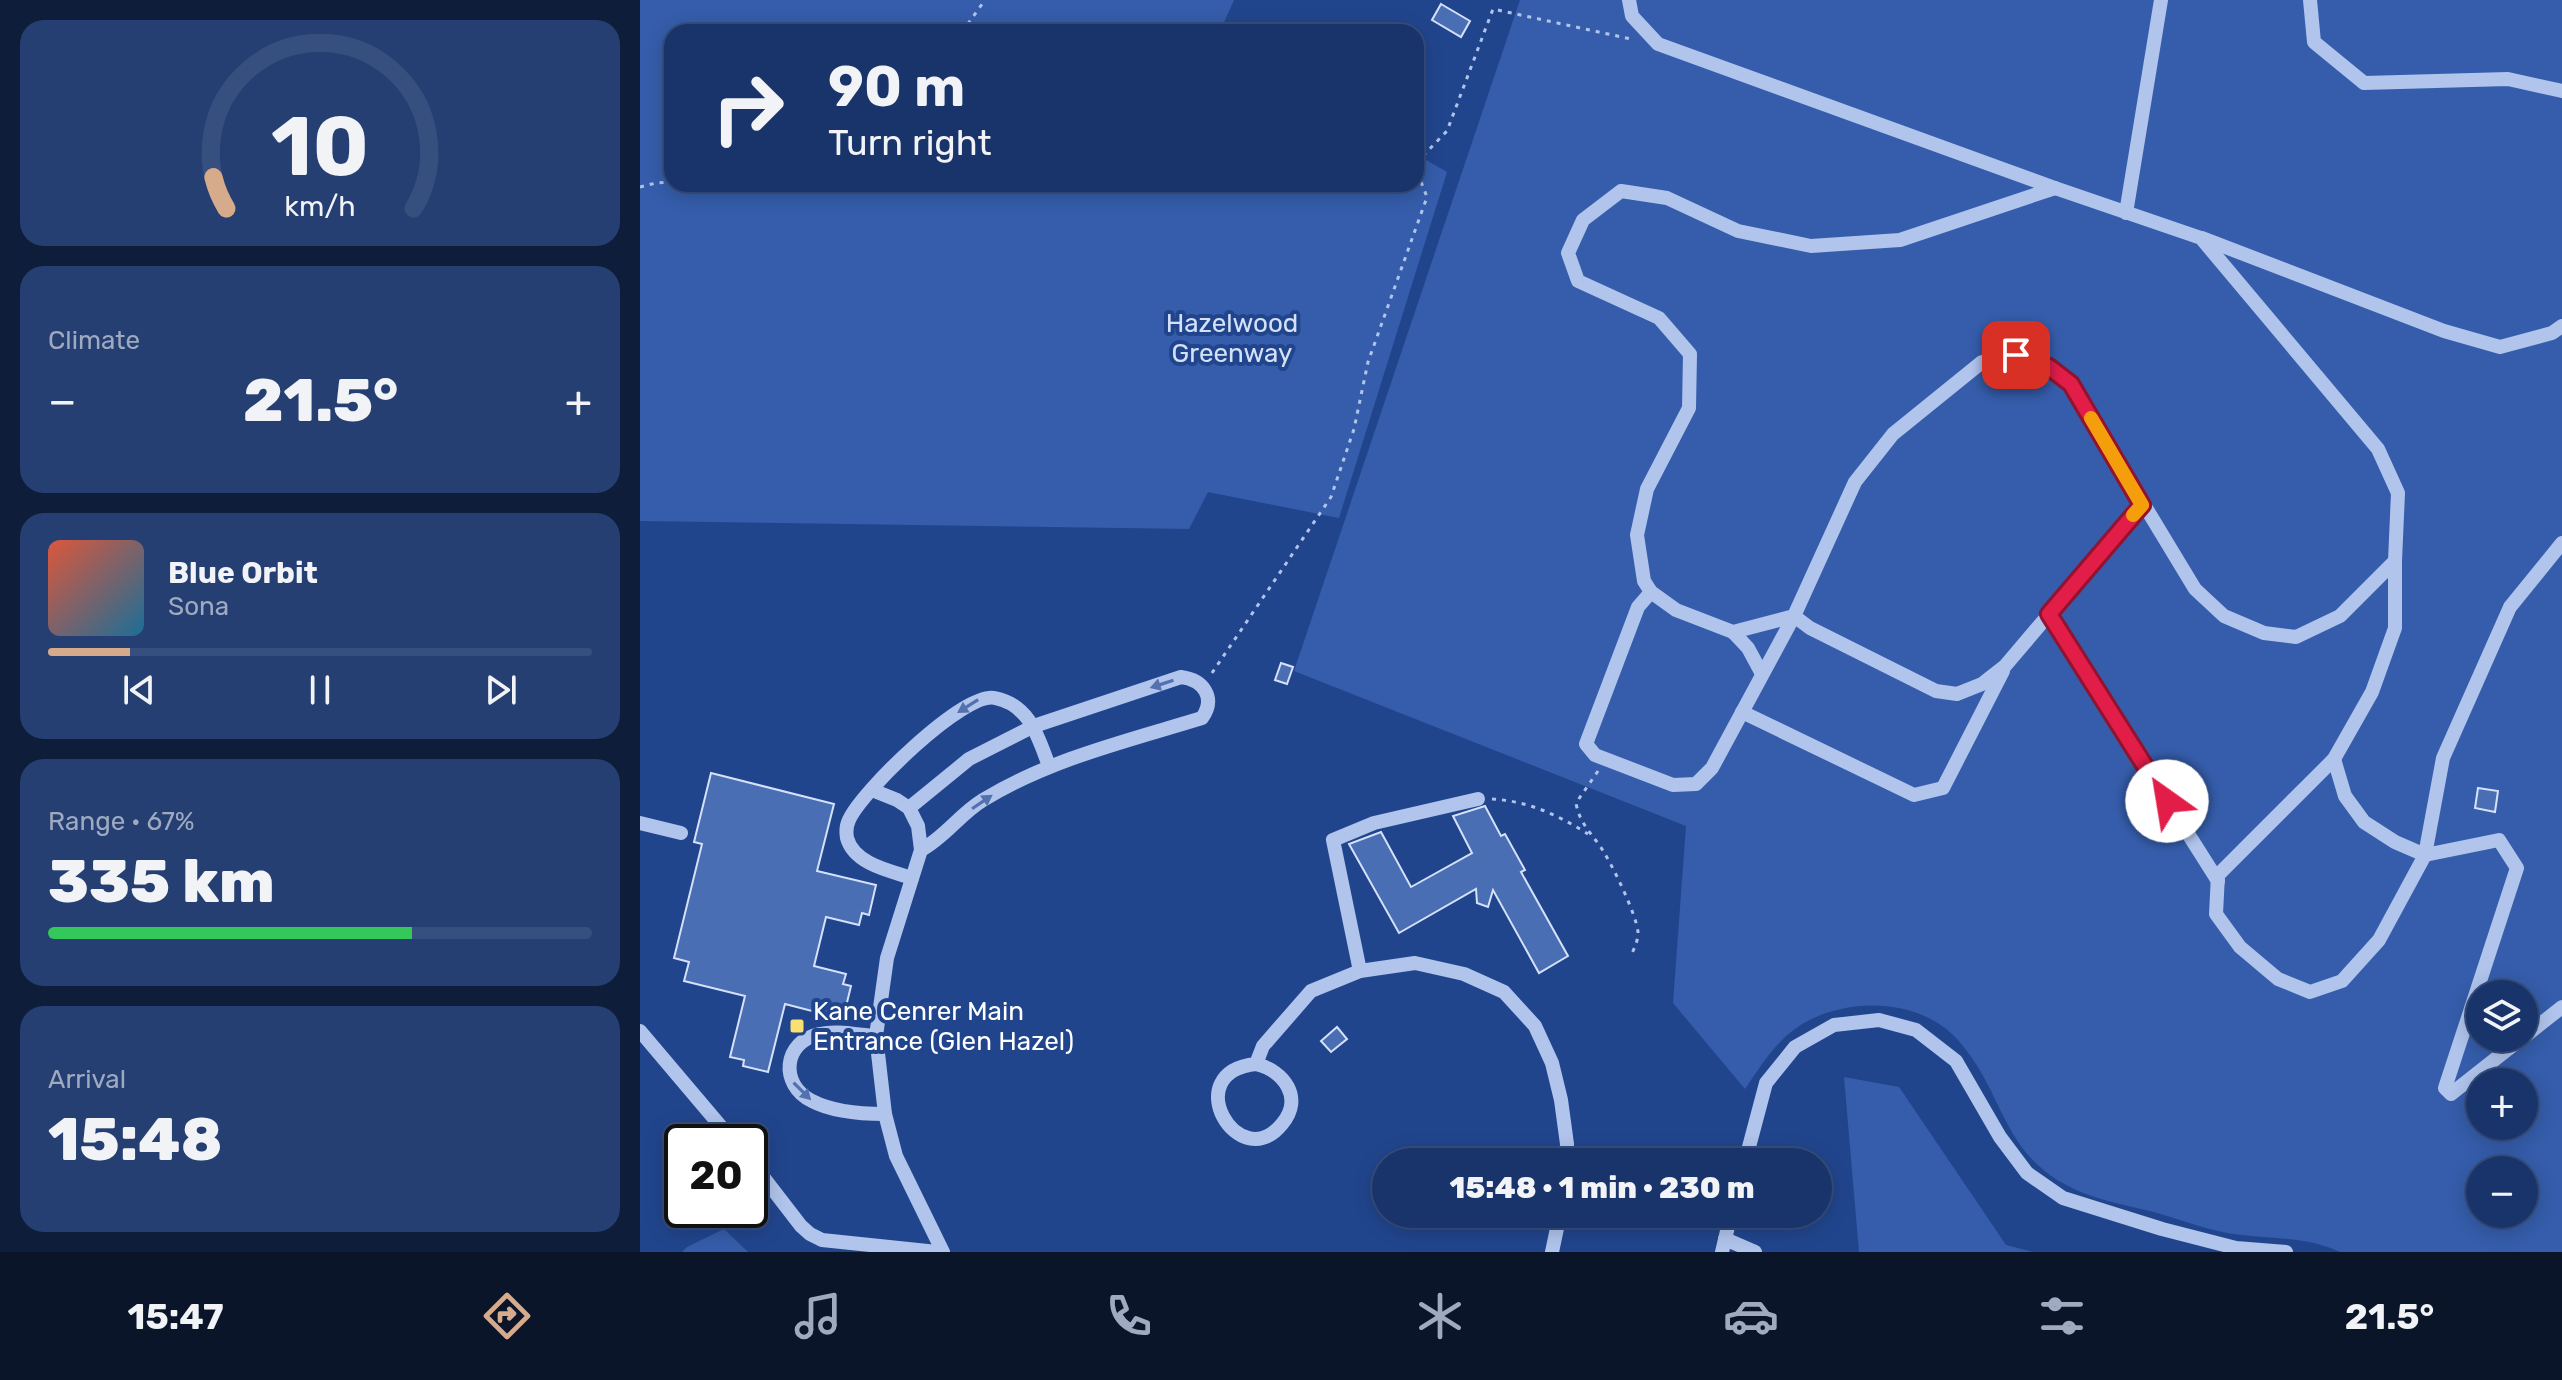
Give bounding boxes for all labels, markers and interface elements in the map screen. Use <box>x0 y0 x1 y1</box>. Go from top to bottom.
text: 90 m <box>828 54 965 120</box>
icon: right <box>696 56 800 160</box>
text: 10 <box>271 97 369 196</box>
text: Turn right <box>828 121 992 164</box>
text: km/h <box>284 189 356 223</box>
park label: Hazelwood Greenway <box>1166 308 1298 369</box>
pin <box>1982 321 2050 389</box>
text: Climate <box>48 325 140 356</box>
icon: arrive <box>1994 333 2038 377</box>
text: 21.5° <box>243 365 398 436</box>
text: − <box>48 375 77 427</box>
text: + <box>565 375 592 427</box>
text: Blue Orbit <box>168 555 318 591</box>
text: Sona <box>168 591 229 622</box>
icon: previous <box>117 668 161 712</box>
icon: pause <box>298 668 342 712</box>
icon: next <box>479 668 523 712</box>
one-way arrow <box>1150 678 1174 690</box>
one-way arrow <box>957 699 979 713</box>
position arrow <box>2125 759 2209 843</box>
one-way arrow <box>972 795 993 810</box>
text: Range · 67% <box>48 806 195 837</box>
text: 335 km <box>48 846 275 917</box>
map controls <box>2466 980 2538 1228</box>
button: layers <box>2466 980 2538 1052</box>
place label: Kane Cenrer Main Entrance (Glen Hazel) <box>813 996 1074 1057</box>
marker: Kane Cenrer Main Entrance (Glen Hazel) <box>788 1017 806 1035</box>
text: Arrival <box>48 1064 126 1095</box>
button: + <box>2466 1068 2538 1140</box>
one-way arrow <box>792 1082 811 1101</box>
text: 15:48 <box>48 1104 222 1175</box>
speed limit sign: 20 <box>664 1124 768 1228</box>
button: − <box>2466 1156 2538 1228</box>
text: 15:48 · 1 min · 230 m <box>1449 1170 1755 1206</box>
icon: directions <box>479 1288 535 1344</box>
icon: music <box>790 1288 846 1344</box>
icon: phone <box>1101 1288 1157 1344</box>
icon: climate <box>1412 1288 1468 1344</box>
icon: car <box>1723 1288 1779 1344</box>
icon: filters <box>2034 1288 2090 1344</box>
text: 15:47 <box>128 1295 224 1338</box>
text: 21.5° <box>2345 1295 2434 1338</box>

